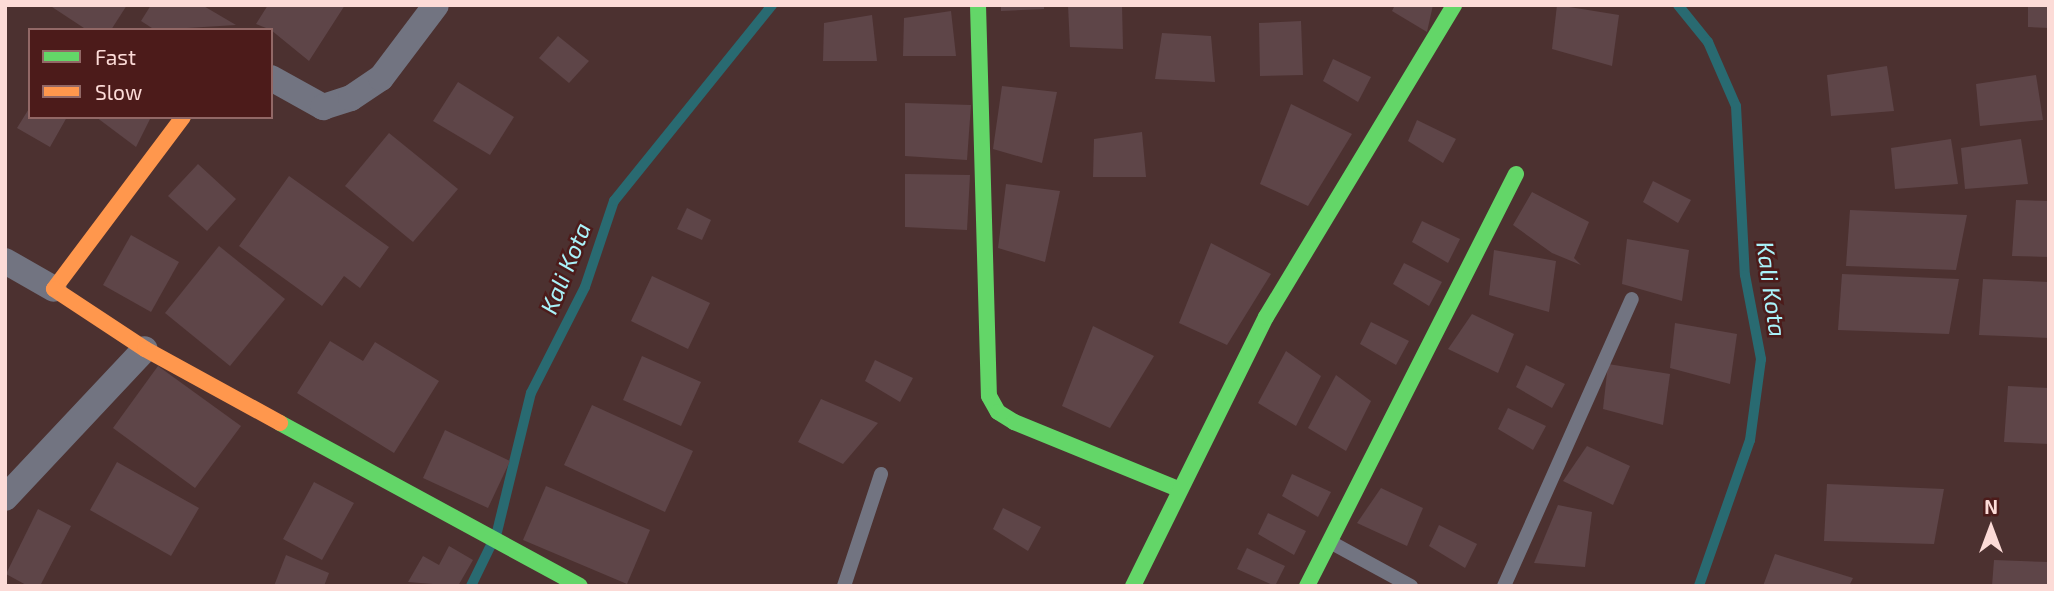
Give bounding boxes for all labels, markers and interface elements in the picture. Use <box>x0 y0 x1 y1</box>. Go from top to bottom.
legend <box>28 28 273 119</box>
text: Fast <box>95 44 136 69</box>
text: Slow <box>95 79 142 104</box>
water label: Kali Kota <box>534 218 596 318</box>
water label: Kali Kota <box>1751 240 1793 338</box>
north arrow <box>1956 493 2026 563</box>
text: N <box>1984 495 1998 518</box>

